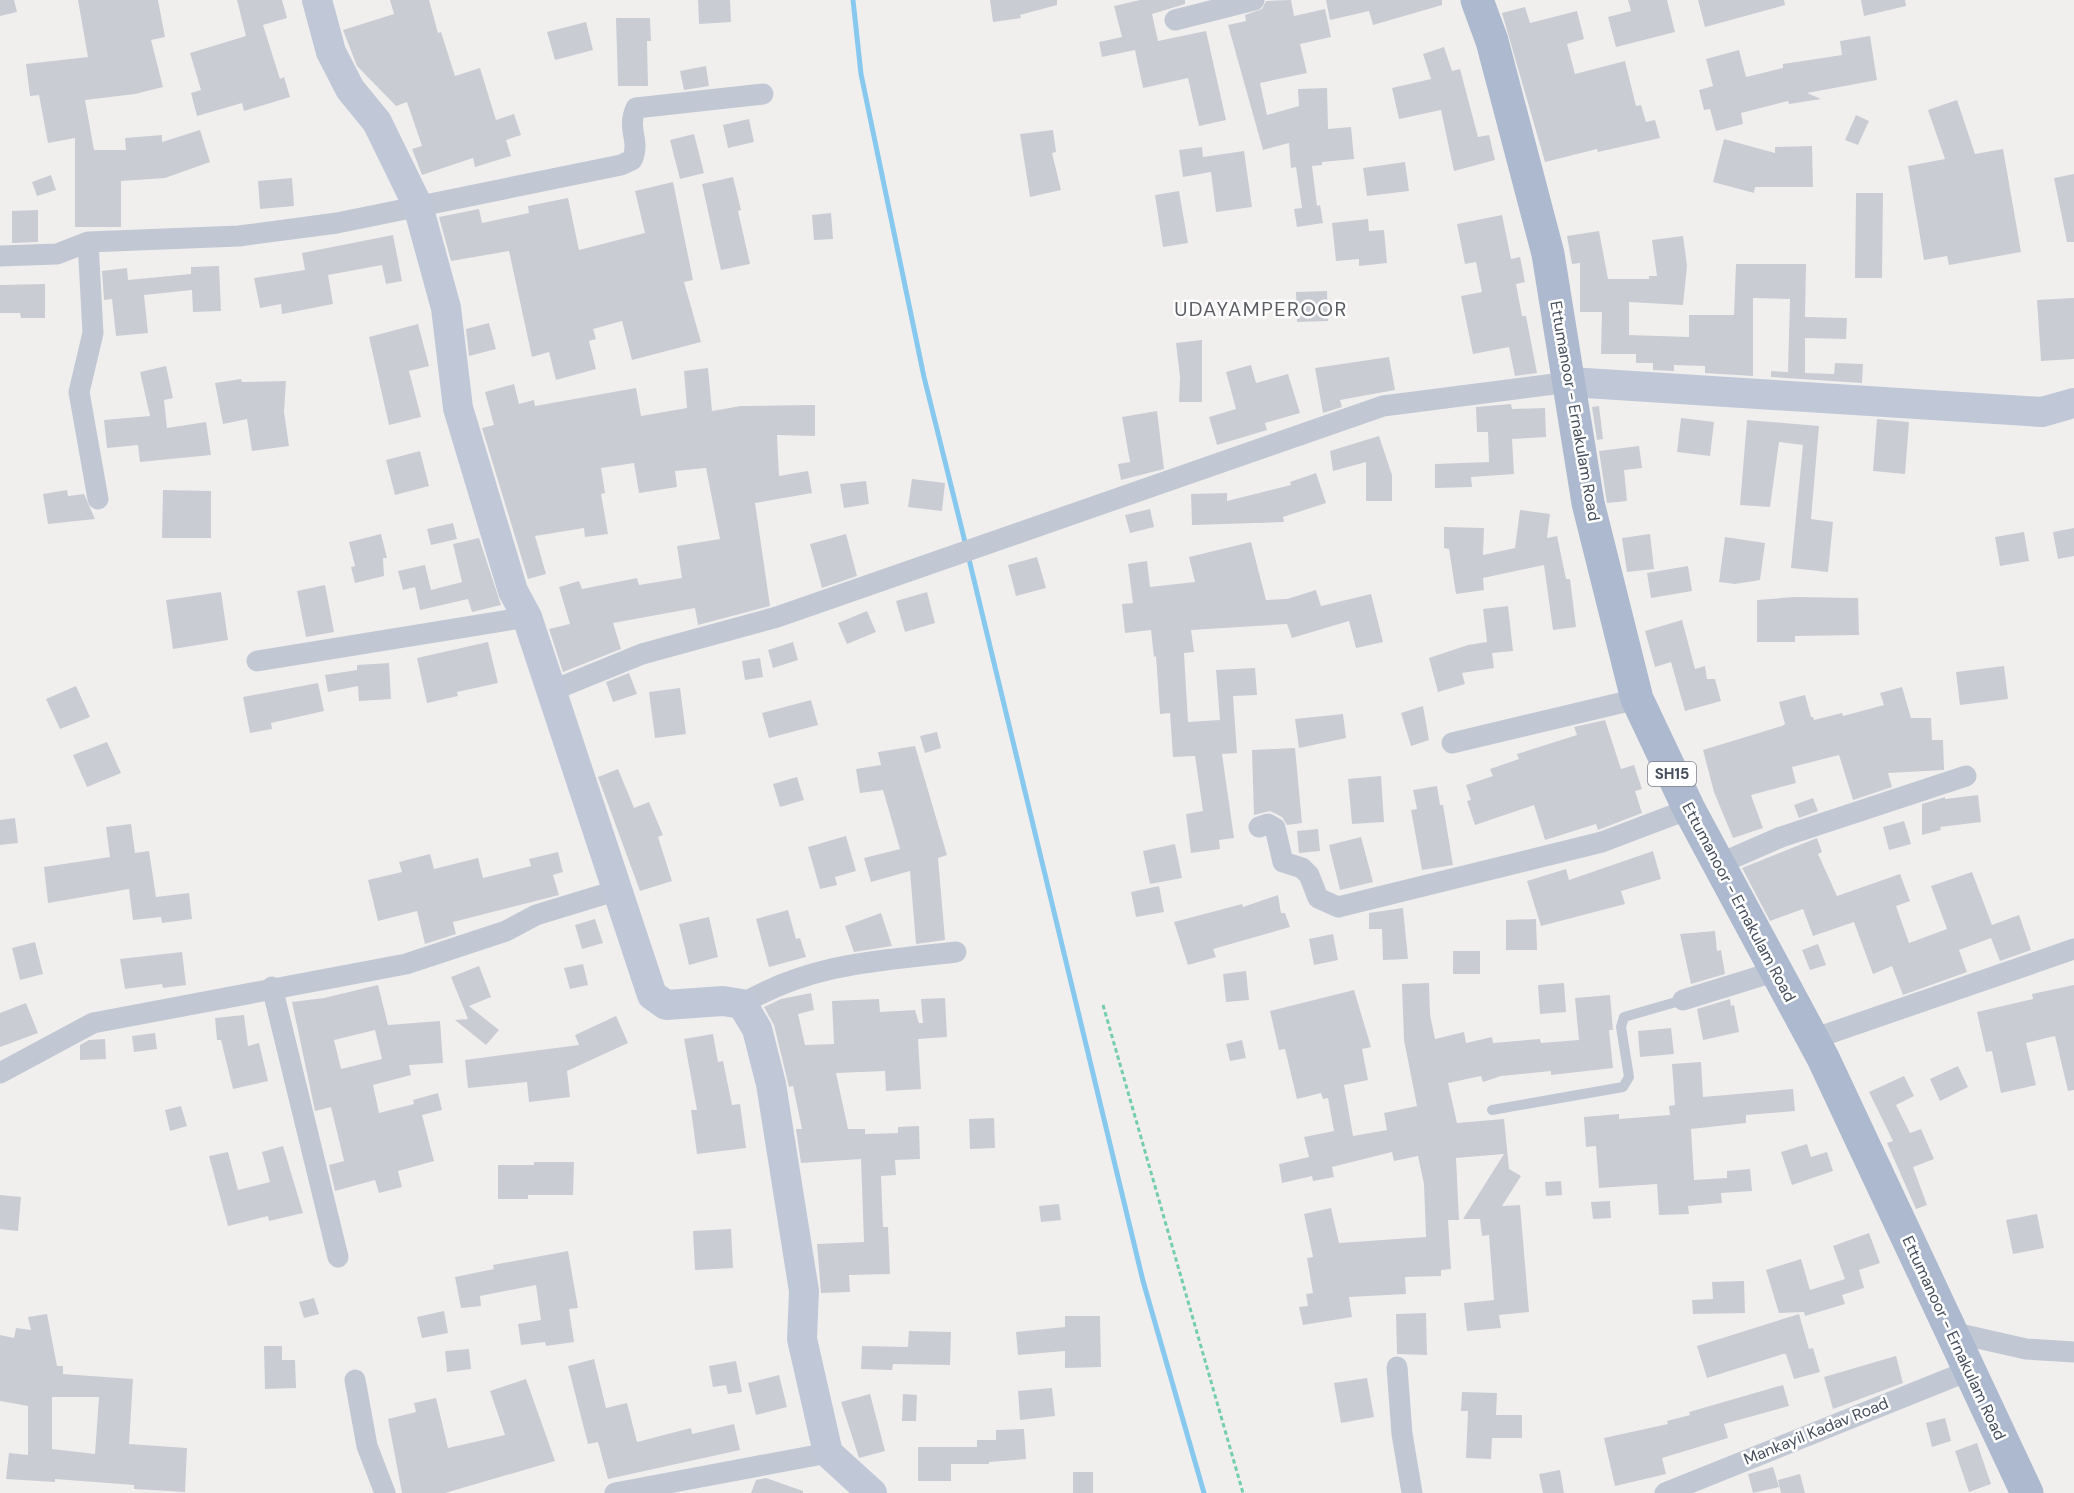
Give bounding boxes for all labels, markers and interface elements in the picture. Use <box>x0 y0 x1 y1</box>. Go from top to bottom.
district label: UDAYAMPEROOR <box>1174 296 1348 322</box>
street label: Ettumanoor - Ernakulam Road <box>1545 299 1605 523</box>
road number: SH15 <box>1648 762 1696 786</box>
street label: Ettumanoor - Ernakulam Road <box>1677 799 1801 1005</box>
street label: Ettumanoor - Ernakulam Road <box>1897 1232 2011 1444</box>
street label: Mankayil Kadav Road <box>1740 1392 1892 1470</box>

